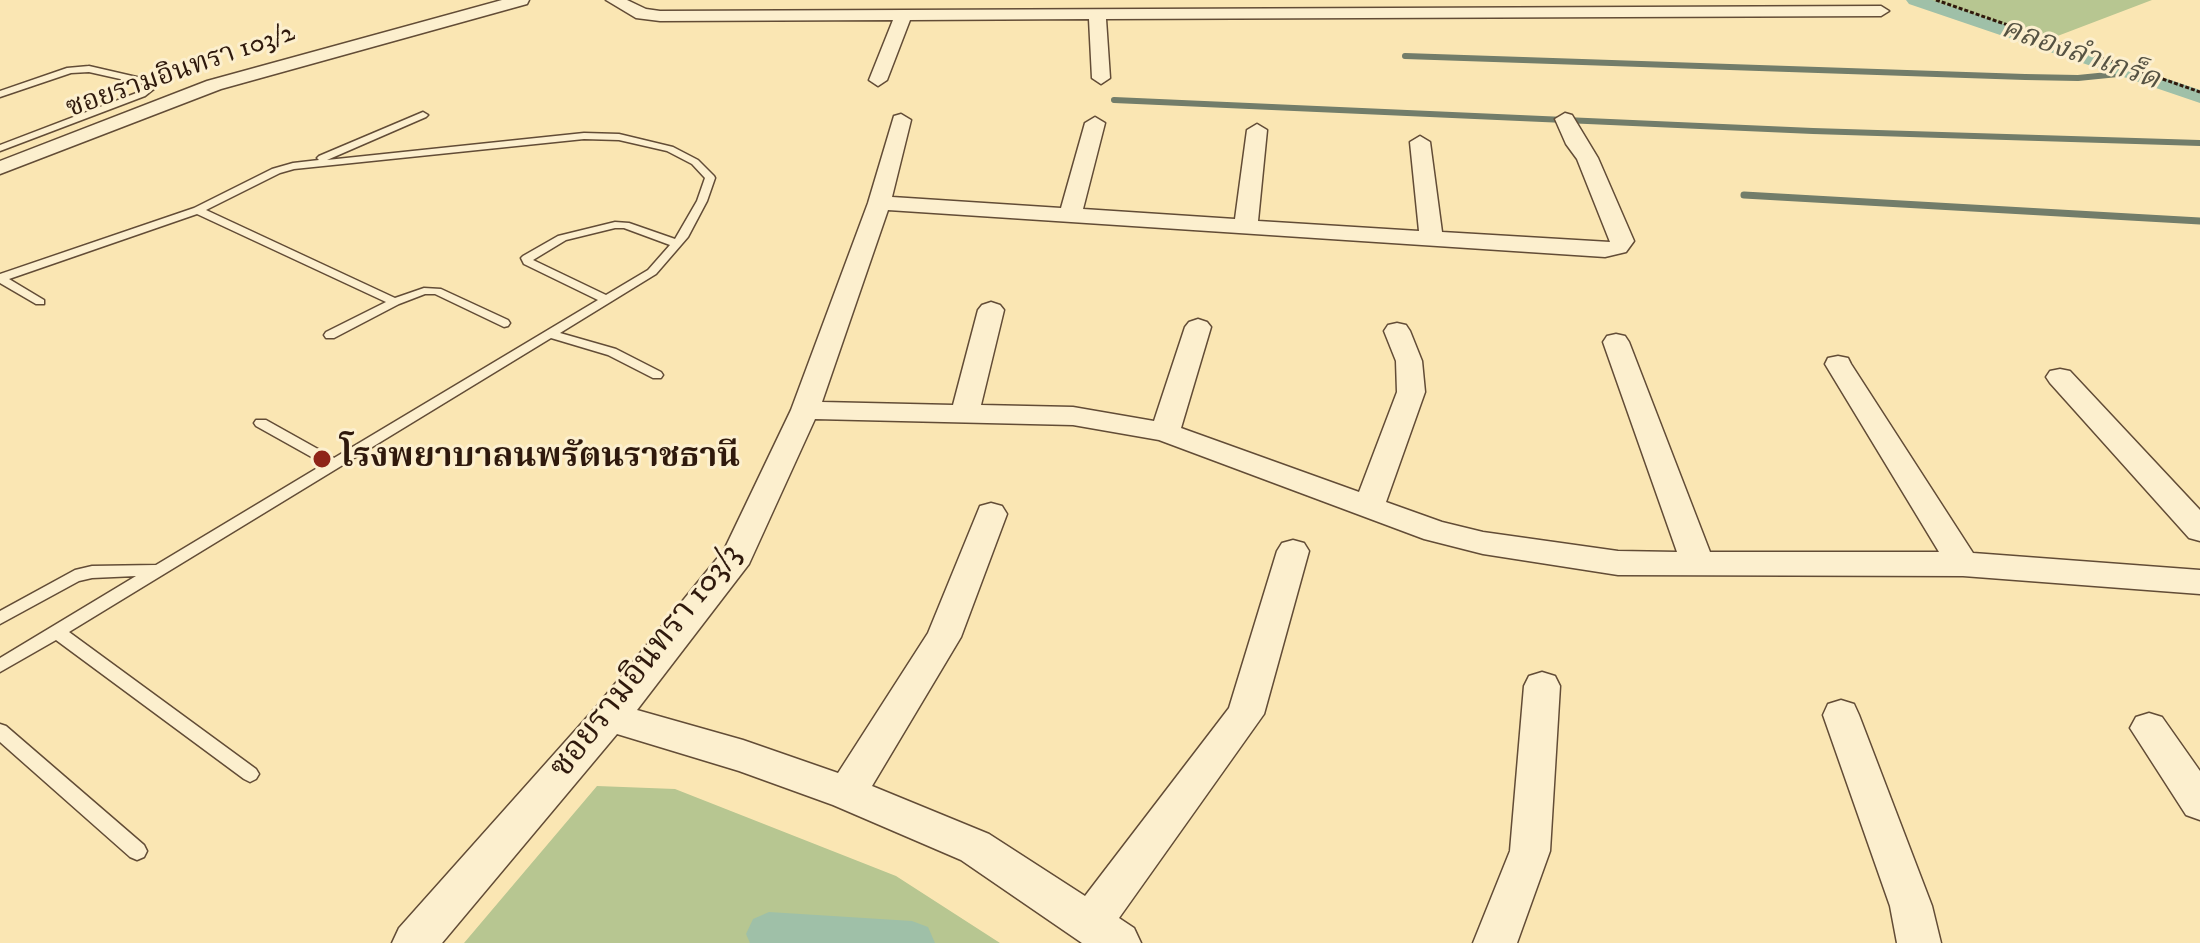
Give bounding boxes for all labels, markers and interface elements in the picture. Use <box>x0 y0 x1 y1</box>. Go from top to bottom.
water label: คลองลำเกร็ด <box>1996 12 2164 100</box>
street label: ซอยรามอินทรา 103/2 <box>62 17 300 127</box>
place label: โรงพยาบาลนพรัตนราชธานี <box>340 439 740 479</box>
marker: โรงพยาบาลนพรัตนราชธานี <box>311 448 333 470</box>
street label: ซอยรามอินทรา 103/3 <box>543 536 751 788</box>

